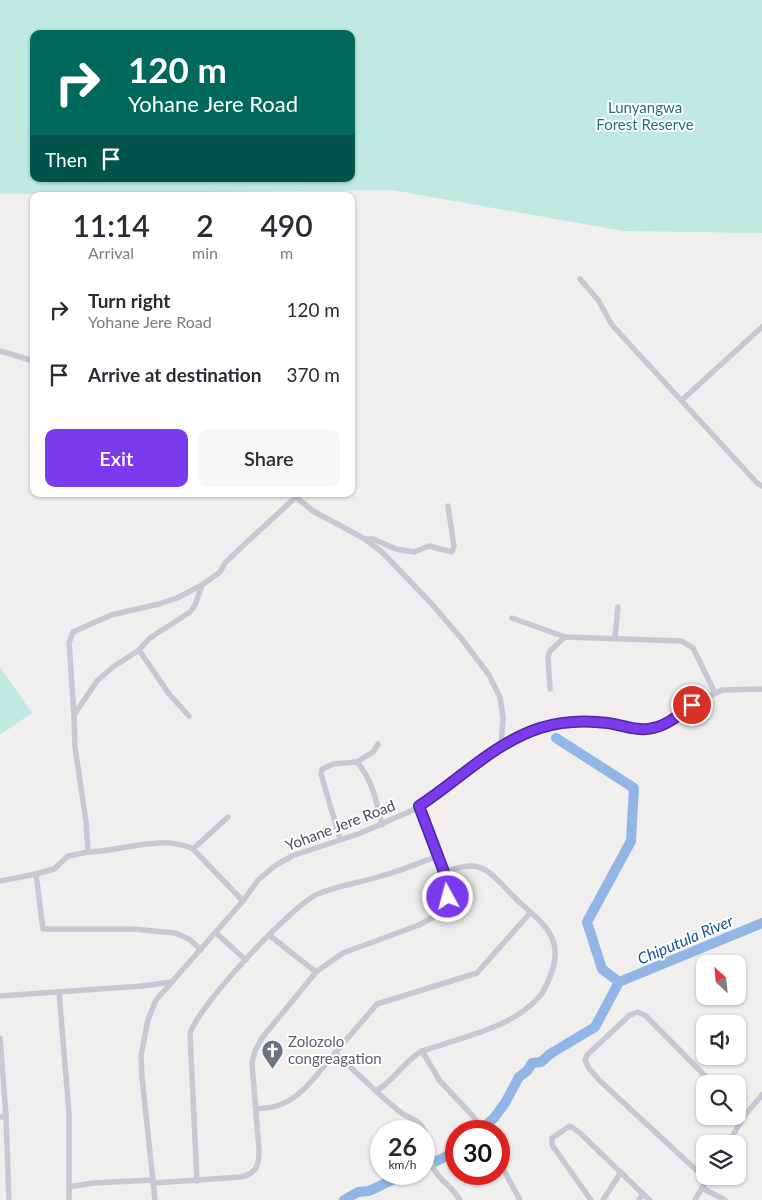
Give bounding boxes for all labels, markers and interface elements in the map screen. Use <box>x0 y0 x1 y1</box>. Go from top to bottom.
text: 120 m <box>128 48 227 90</box>
icon: right <box>45 50 110 115</box>
text: Yohane Jere Road <box>128 90 298 117</box>
park label: Lunyangwa Forest Reserve <box>596 98 694 133</box>
icon: arrive <box>97 145 125 173</box>
text: Then <box>45 148 87 171</box>
text: 11:14 <box>72 207 150 243</box>
text: 2 <box>196 207 214 243</box>
text: 490 <box>260 207 313 243</box>
text: Arrival <box>88 243 134 262</box>
text: min <box>192 243 218 262</box>
text: m <box>280 243 293 262</box>
text: Turn right <box>88 289 170 312</box>
icon: right <box>45 296 73 324</box>
text: 120 m <box>286 298 340 321</box>
text: Yohane Jere Road <box>88 312 212 331</box>
icon: arrive <box>45 361 73 389</box>
text: Arrive at destination <box>88 363 261 386</box>
text: 370 m <box>286 363 340 386</box>
button: Exit <box>45 429 188 487</box>
button: Share <box>198 429 340 487</box>
pin <box>671 684 713 726</box>
icon: arrive <box>678 691 706 719</box>
street label: Yohane Jere Road <box>283 796 397 854</box>
position arrow <box>421 870 473 922</box>
water label: Chiputula River <box>634 910 736 968</box>
north arrow <box>696 955 746 1005</box>
map controls <box>696 955 746 1185</box>
button: sound <box>696 1015 746 1065</box>
place label: Zolozolo congreagation <box>288 1032 382 1067</box>
church icon: Zolozolo congreagation <box>260 1038 284 1069</box>
button: search <box>696 1075 746 1125</box>
speed limit sign: 30 <box>445 1120 510 1185</box>
text: 26 <box>388 1131 417 1161</box>
button: layers <box>696 1135 746 1185</box>
text: km/h <box>388 1157 417 1172</box>

